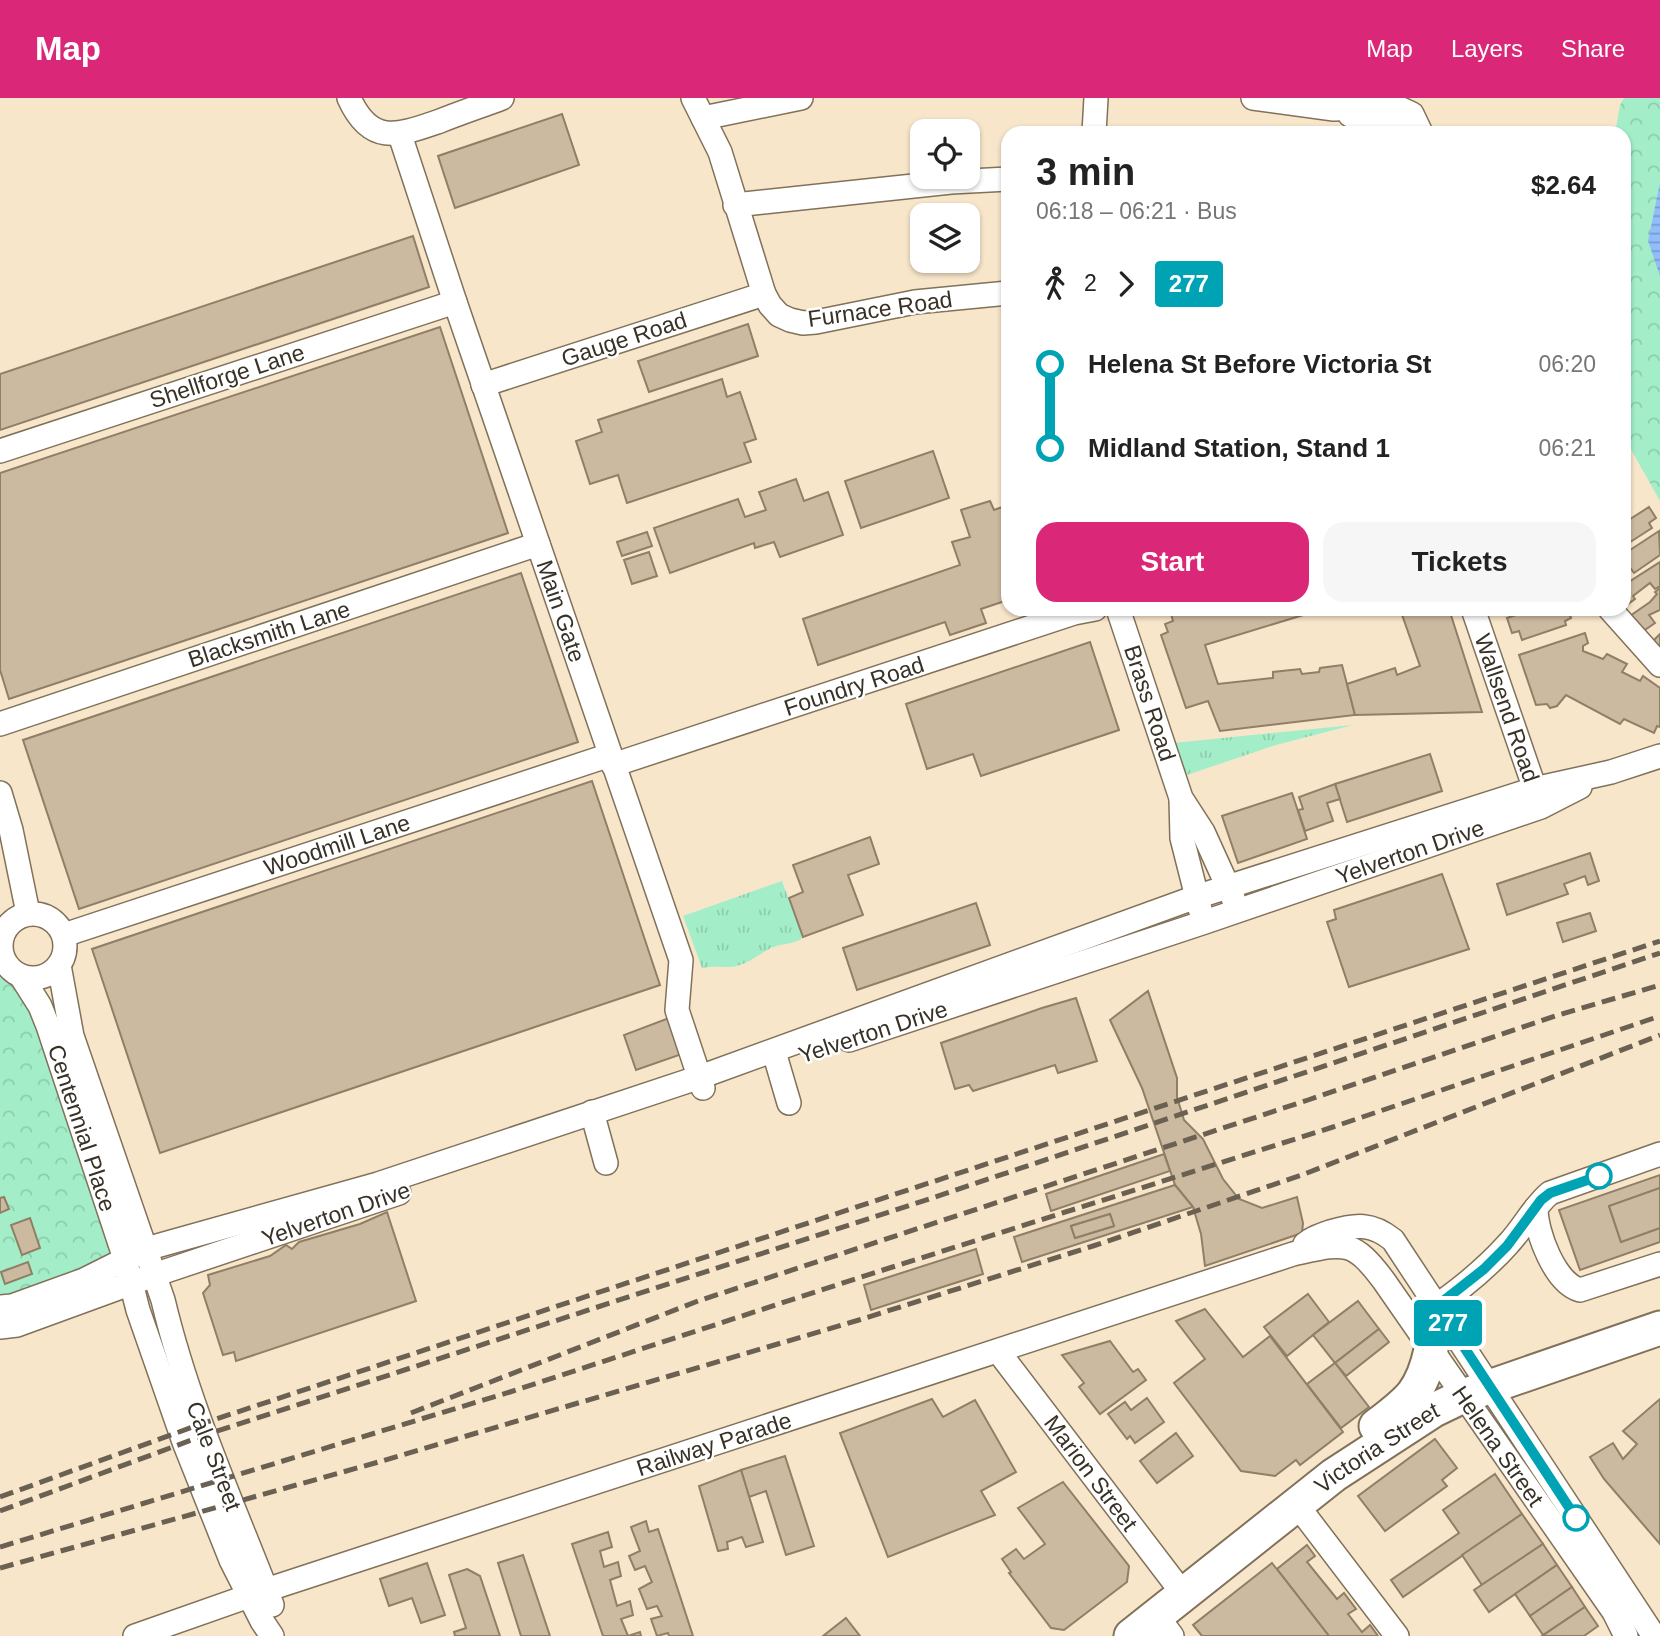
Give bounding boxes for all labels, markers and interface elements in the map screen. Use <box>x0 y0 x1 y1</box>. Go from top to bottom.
text: Map <box>35 30 101 67</box>
text: Map <box>1366 35 1413 62</box>
text: Layers <box>1451 35 1523 62</box>
text: Share <box>1561 35 1625 62</box>
map controls <box>910 119 980 273</box>
button: locate <box>910 119 980 189</box>
text: 3 min <box>1036 151 1135 193</box>
text: $2.64 <box>1531 170 1596 200</box>
text: 06:18 – 06:21 · Bus <box>1036 198 1237 224</box>
button: layers <box>910 203 980 273</box>
icon: walk <box>1036 265 1074 303</box>
icon: forward <box>1107 265 1145 303</box>
text: 2 <box>1084 270 1097 296</box>
text: 277 <box>1169 270 1209 297</box>
street label: Furnace Road <box>806 286 954 332</box>
street label: Gauge Road <box>558 306 690 372</box>
street label: Shellforge Lane <box>146 339 308 413</box>
text: Helena St Before Victoria St <box>1088 349 1431 379</box>
text: 06:20 <box>1538 351 1596 377</box>
text: Midland Station, Stand 1 <box>1088 433 1390 463</box>
text: 06:21 <box>1538 435 1596 461</box>
button: Start <box>1036 522 1309 602</box>
button: Tickets <box>1323 522 1596 602</box>
street label: Main Gate <box>531 557 591 665</box>
street label: Blacksmith Lane <box>185 596 353 672</box>
street label: Wallsend Road <box>1469 630 1545 786</box>
street label: Brass Road <box>1119 642 1181 764</box>
street label: Foundry Road <box>781 651 927 721</box>
street label: Woodmill Lane <box>261 809 413 881</box>
street label: Yelverton Drive <box>1332 814 1488 890</box>
street label: Yelverton Drive <box>795 996 951 1068</box>
street label: Centennial Place <box>43 1041 121 1215</box>
unlabelled marker <box>1586 1163 1612 1189</box>
street label: Yelverton Drive <box>258 1176 414 1252</box>
line badge: 277 <box>1408 1300 1488 1346</box>
text: 277 <box>1428 1309 1468 1336</box>
street label: Helena Street <box>1447 1381 1549 1512</box>
street label: Victoria Street <box>1309 1396 1444 1498</box>
street label: Cale Street <box>181 1398 247 1515</box>
street label: Railway Parade <box>633 1407 795 1481</box>
street label: Marion Street <box>1039 1410 1143 1536</box>
unlabelled marker <box>1563 1505 1589 1531</box>

